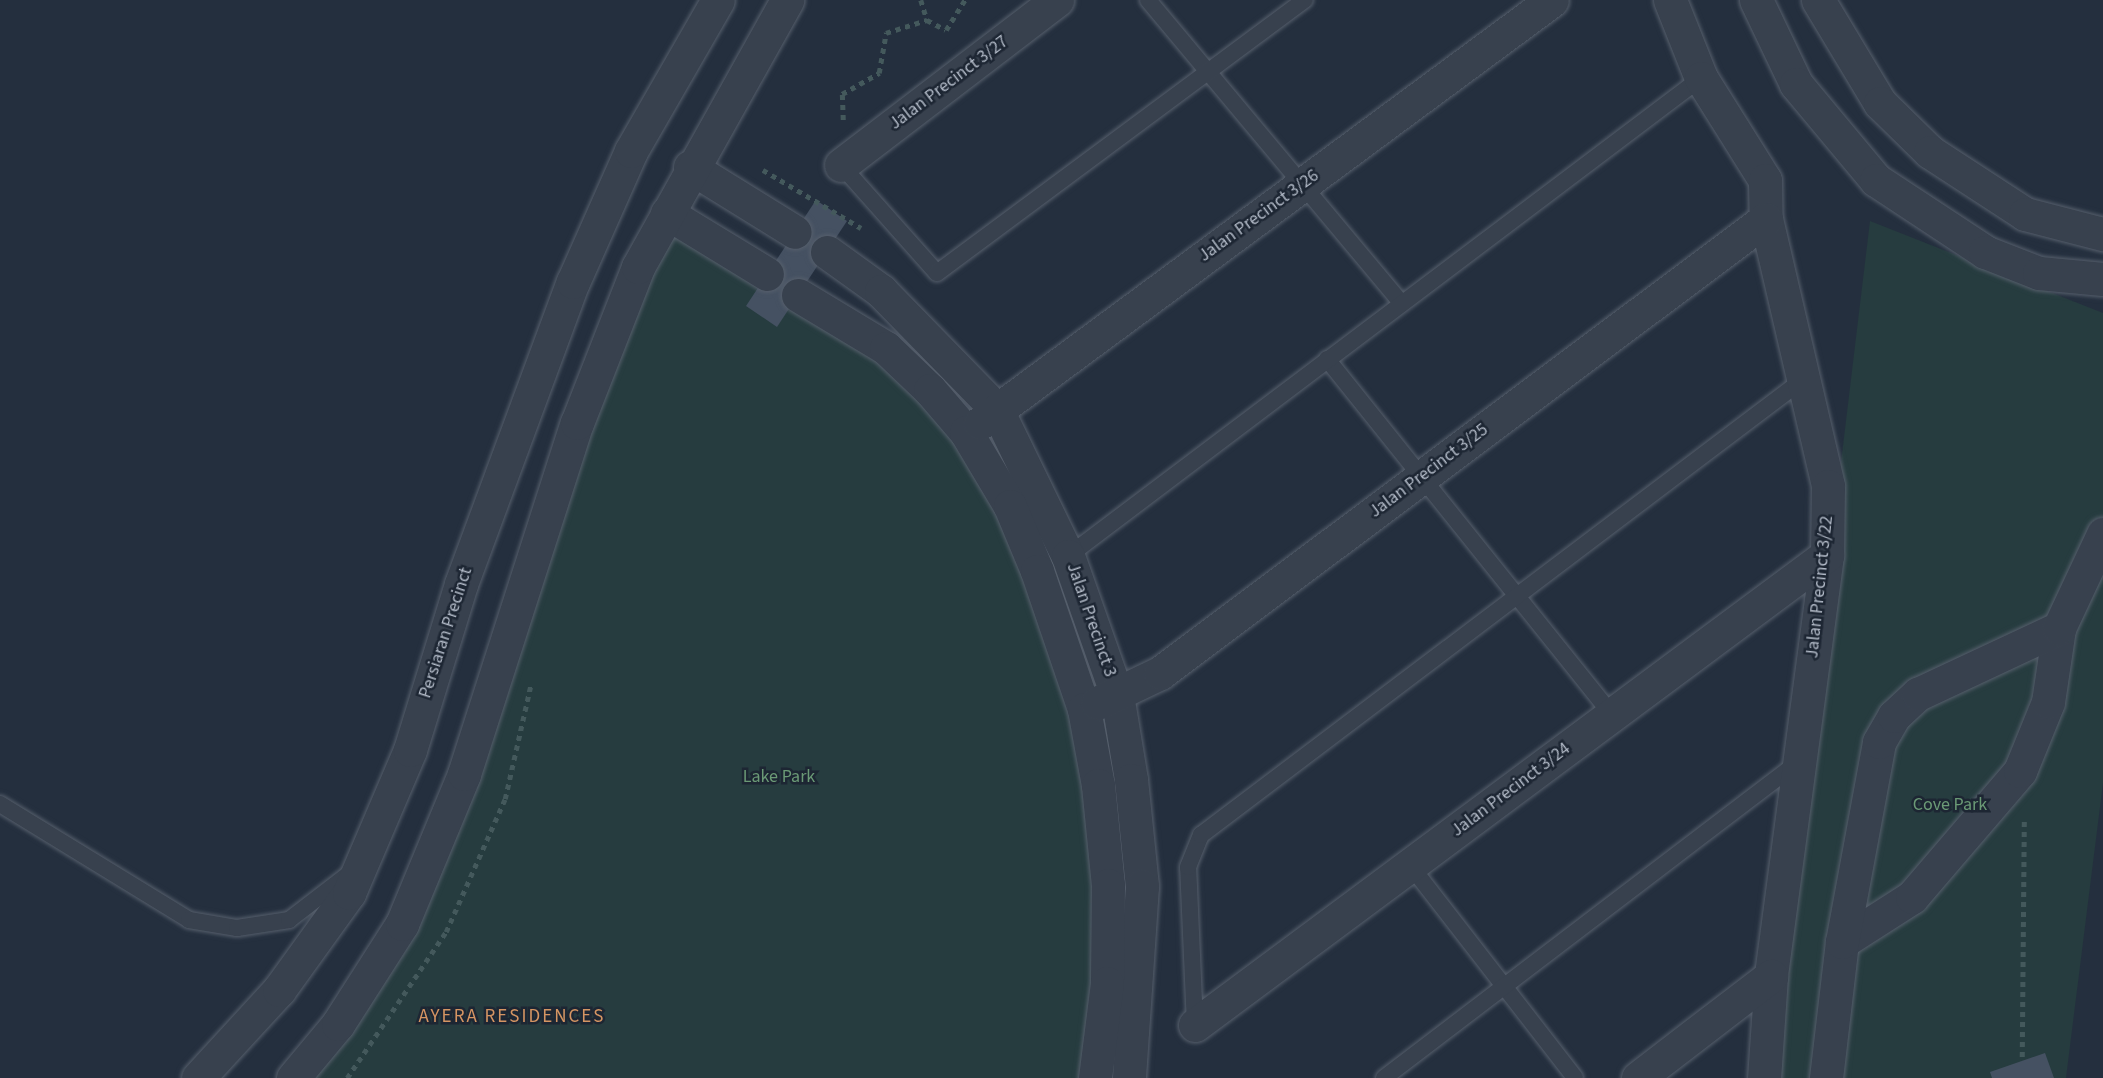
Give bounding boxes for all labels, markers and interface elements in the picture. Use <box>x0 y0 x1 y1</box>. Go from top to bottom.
street label: Jalan Precinct 3/27 <box>885 31 1013 135</box>
street label: Jalan Precinct 3/26 <box>1195 165 1323 267</box>
street label: Jalan Precinct 3/25 <box>1365 419 1493 523</box>
street label: Jalan Precinct 3/22 <box>1802 515 1838 659</box>
street label: Jalan Precinct 3 <box>1061 560 1121 680</box>
street label: Persiaran Precinct <box>415 565 477 701</box>
street label: Jalan Precinct 3/24 <box>1447 738 1575 842</box>
park label: Lake Park <box>743 766 815 788</box>
park label: Cove Park <box>1913 794 1987 816</box>
district label: AYERA RESIDENCES <box>421 1006 603 1028</box>

